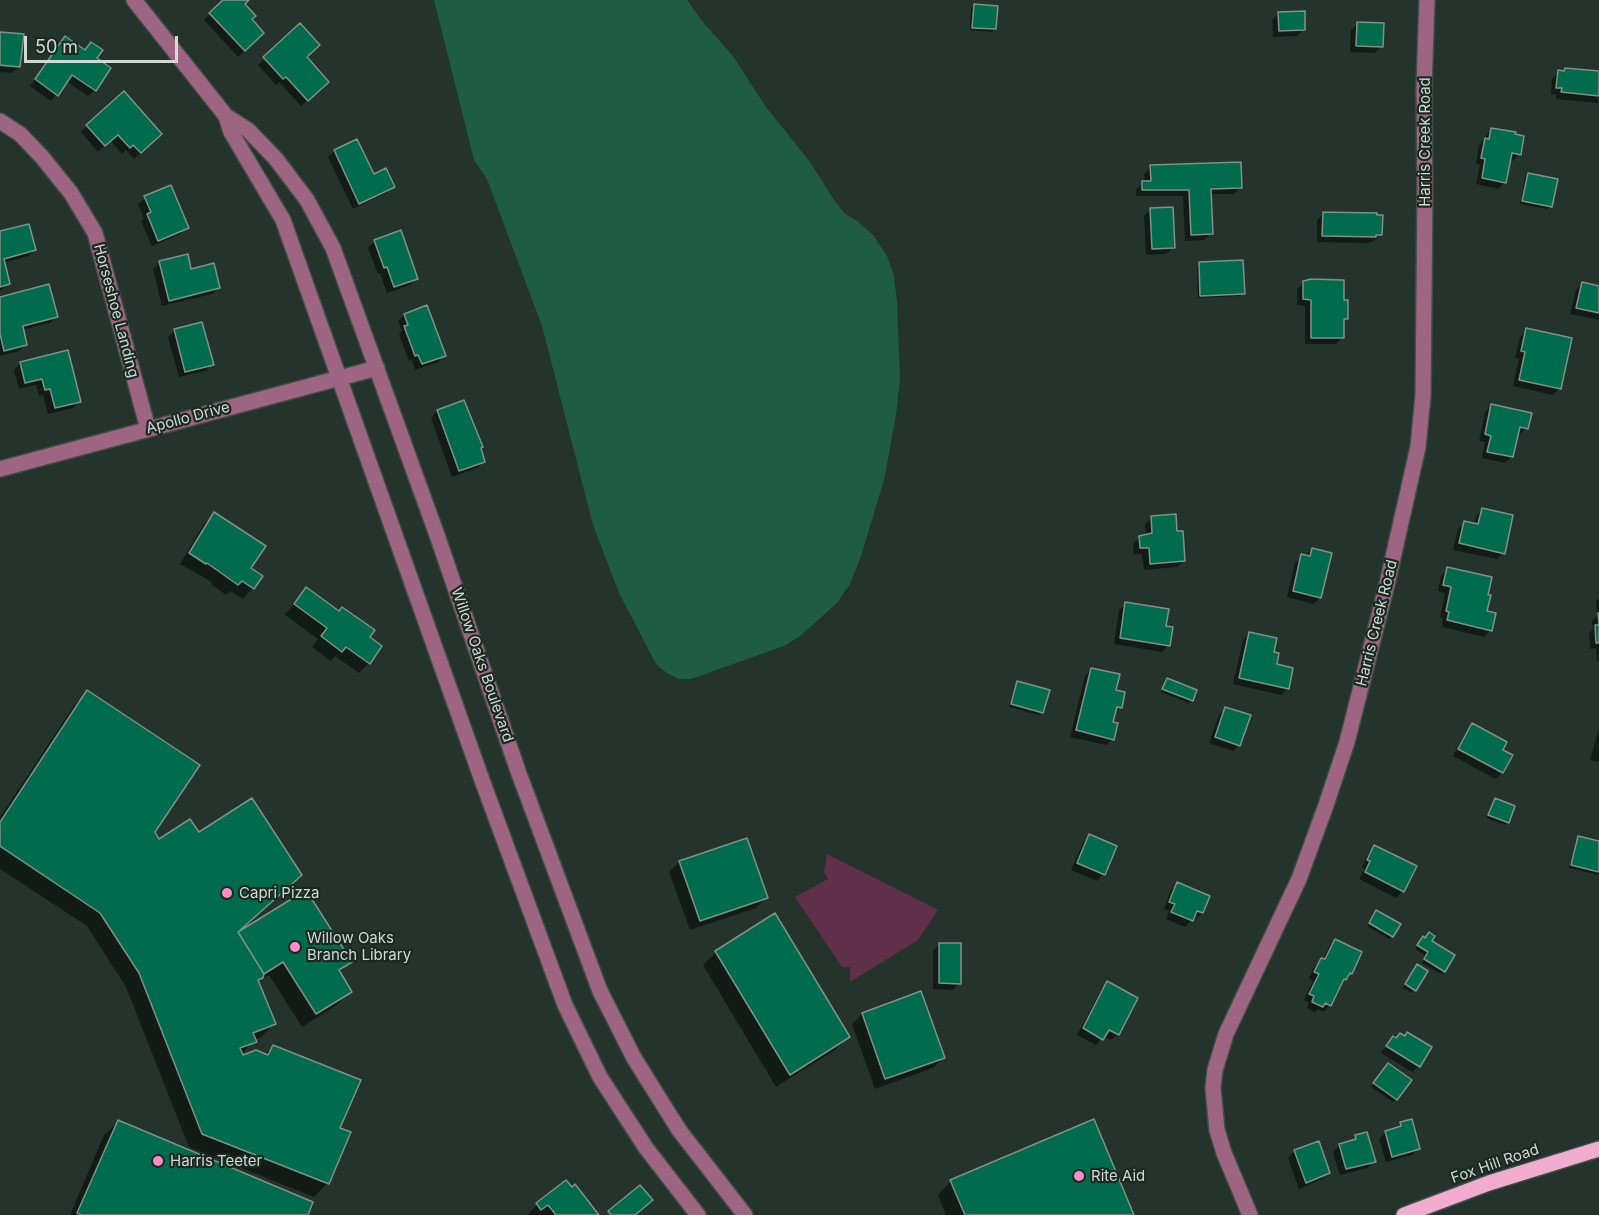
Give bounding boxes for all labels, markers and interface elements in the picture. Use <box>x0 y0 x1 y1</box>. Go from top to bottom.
scale bar <box>27 24 182 62</box>
text: 50 m <box>35 36 78 57</box>
street label: Harris Creek Road <box>1416 77 1434 207</box>
street label: Horseshoe Landing <box>89 242 143 380</box>
street label: Apollo Drive <box>144 398 232 438</box>
street label: Harris Creek Road <box>1353 558 1401 688</box>
street label: Willow Oaks Boulevard <box>447 585 517 745</box>
place label: Capri Pizza <box>239 884 320 902</box>
marker: Capri Pizza <box>220 886 234 900</box>
place label: Willow Oaks Branch Library <box>307 929 411 964</box>
marker: Willow Oaks Branch Library <box>288 940 302 954</box>
street label: Fox Hill Road <box>1449 1141 1541 1187</box>
place label: Harris Teeter <box>170 1152 262 1170</box>
marker: Harris Teeter <box>151 1154 165 1168</box>
place label: Rite Aid <box>1091 1167 1145 1185</box>
marker: Rite Aid <box>1072 1169 1086 1183</box>

